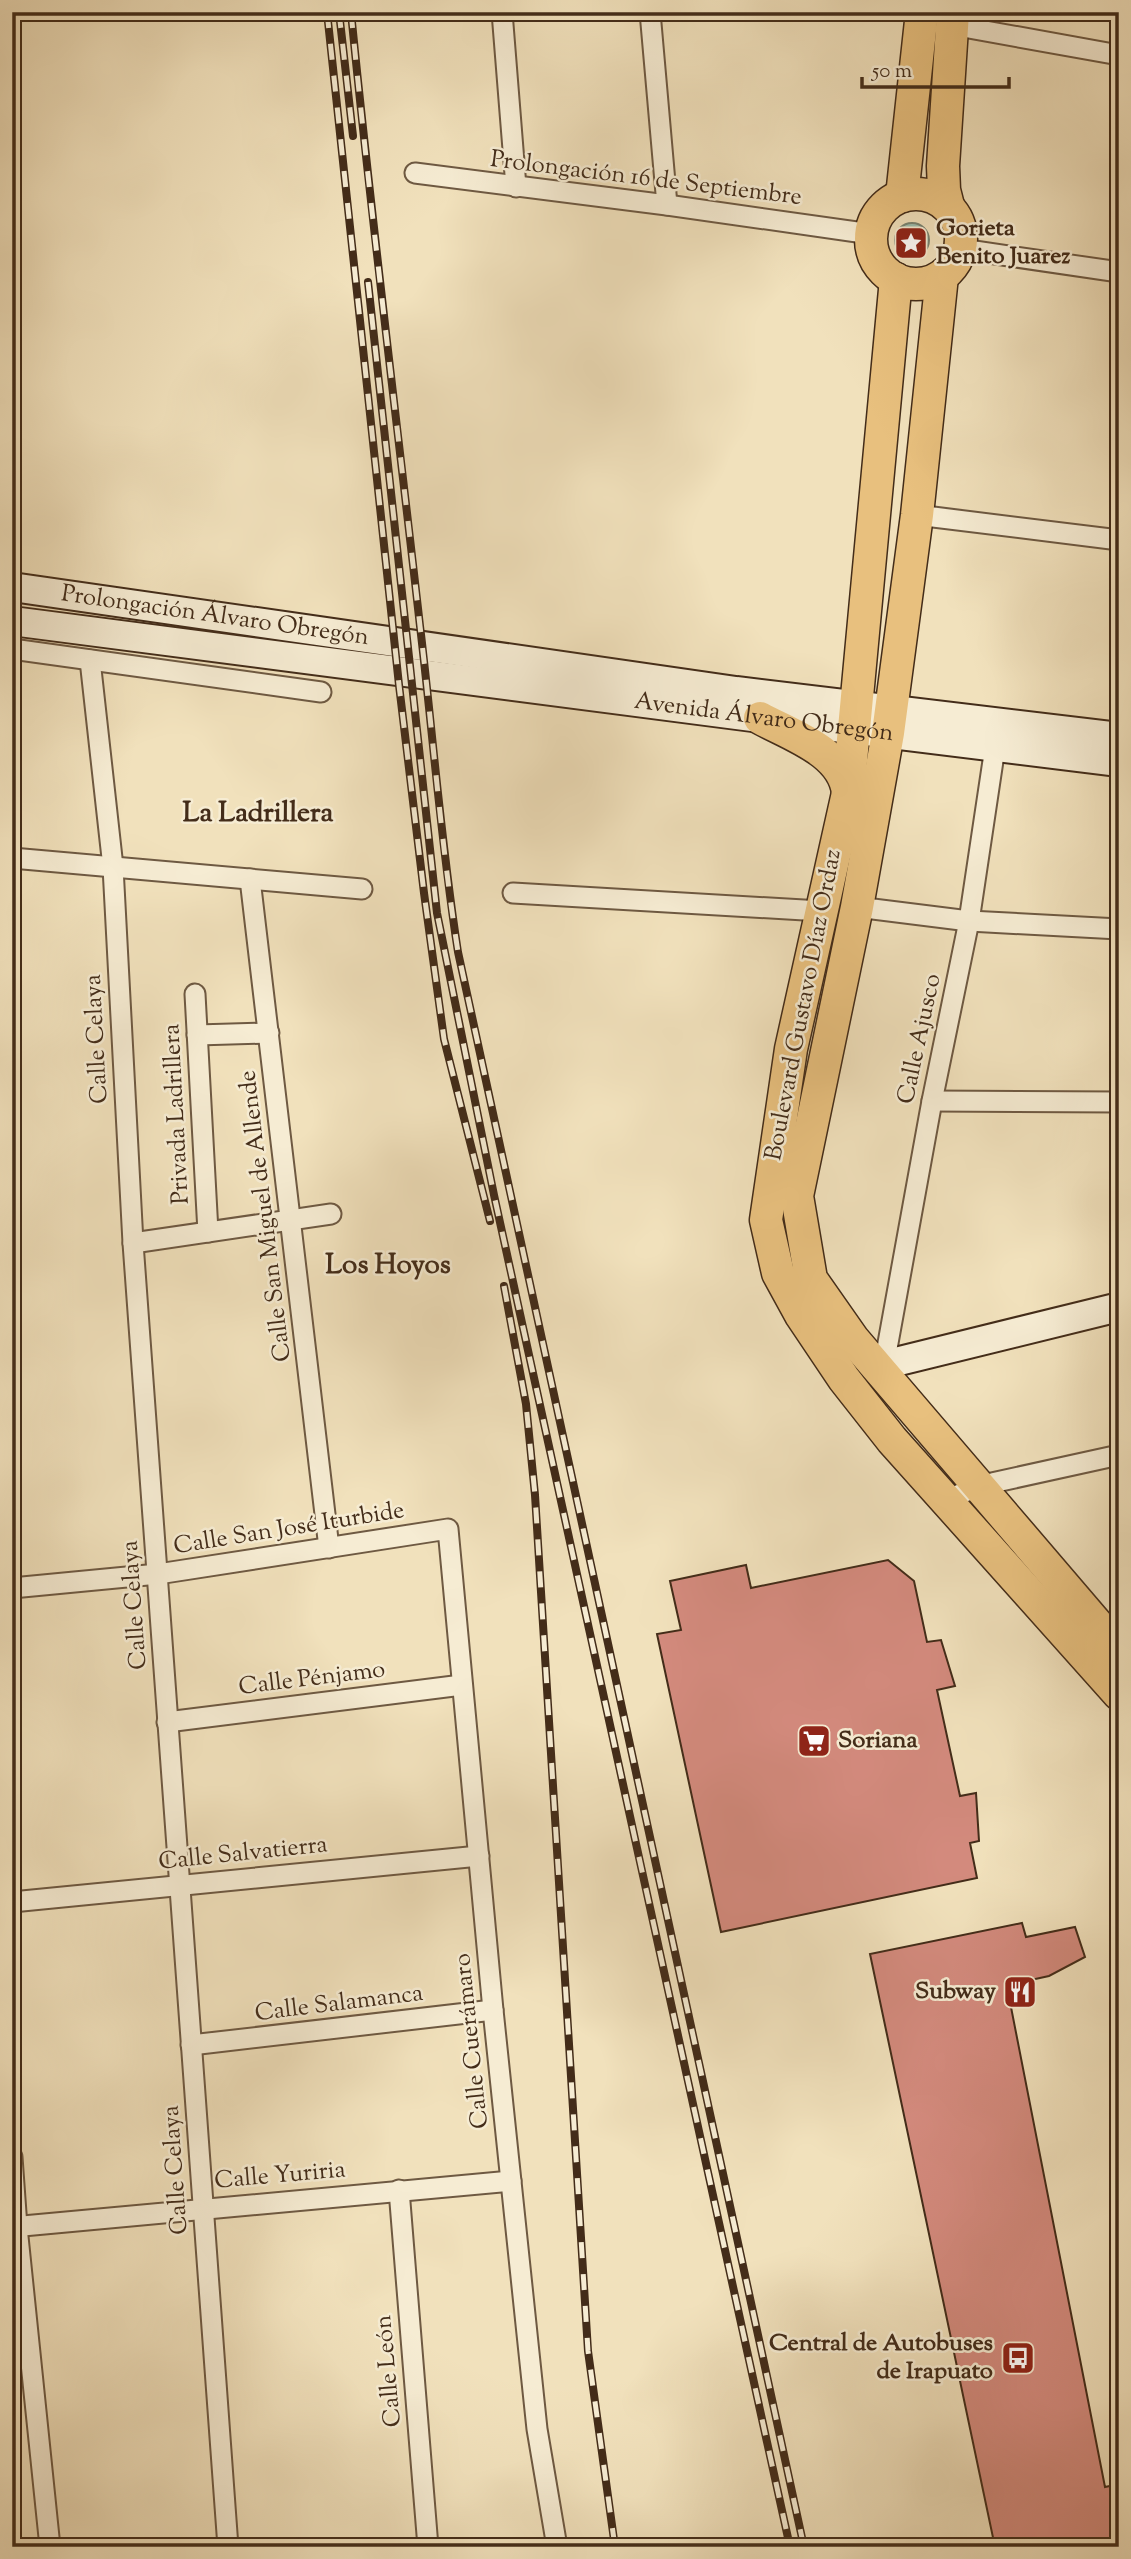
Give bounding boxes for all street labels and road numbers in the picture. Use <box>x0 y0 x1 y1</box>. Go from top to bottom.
street label: Prolongación 16 de Septiembre <box>488 143 804 215</box>
street label: Prolongación Álvaro Obregón <box>59 577 371 655</box>
street label: Avenida Álvaro Obregón <box>632 685 895 751</box>
street label: Boulevard Gustavo Díaz Ordaz <box>757 846 851 1164</box>
street label: Calle Ajusco <box>890 971 950 1107</box>
street label: Calle Celaya <box>77 973 117 1105</box>
street label: Privada Ladrillera <box>155 1023 199 1205</box>
street label: Calle San Miguel de Allende <box>231 1068 301 1364</box>
street label: Calle San José Iturbide <box>171 1494 407 1564</box>
street label: Calle Celaya <box>114 1539 156 1671</box>
street label: Calle Pénjamo <box>237 1653 387 1705</box>
street label: Calle Salvatierra <box>157 1828 329 1880</box>
street label: Calle Cuerámaro <box>446 1952 498 2130</box>
street label: Calle Salamanca <box>253 1977 425 2031</box>
street label: Calle Celaya <box>155 2104 197 2236</box>
street label: Calle Yuriria <box>213 2153 347 2199</box>
street label: Calle León <box>367 2313 411 2429</box>

